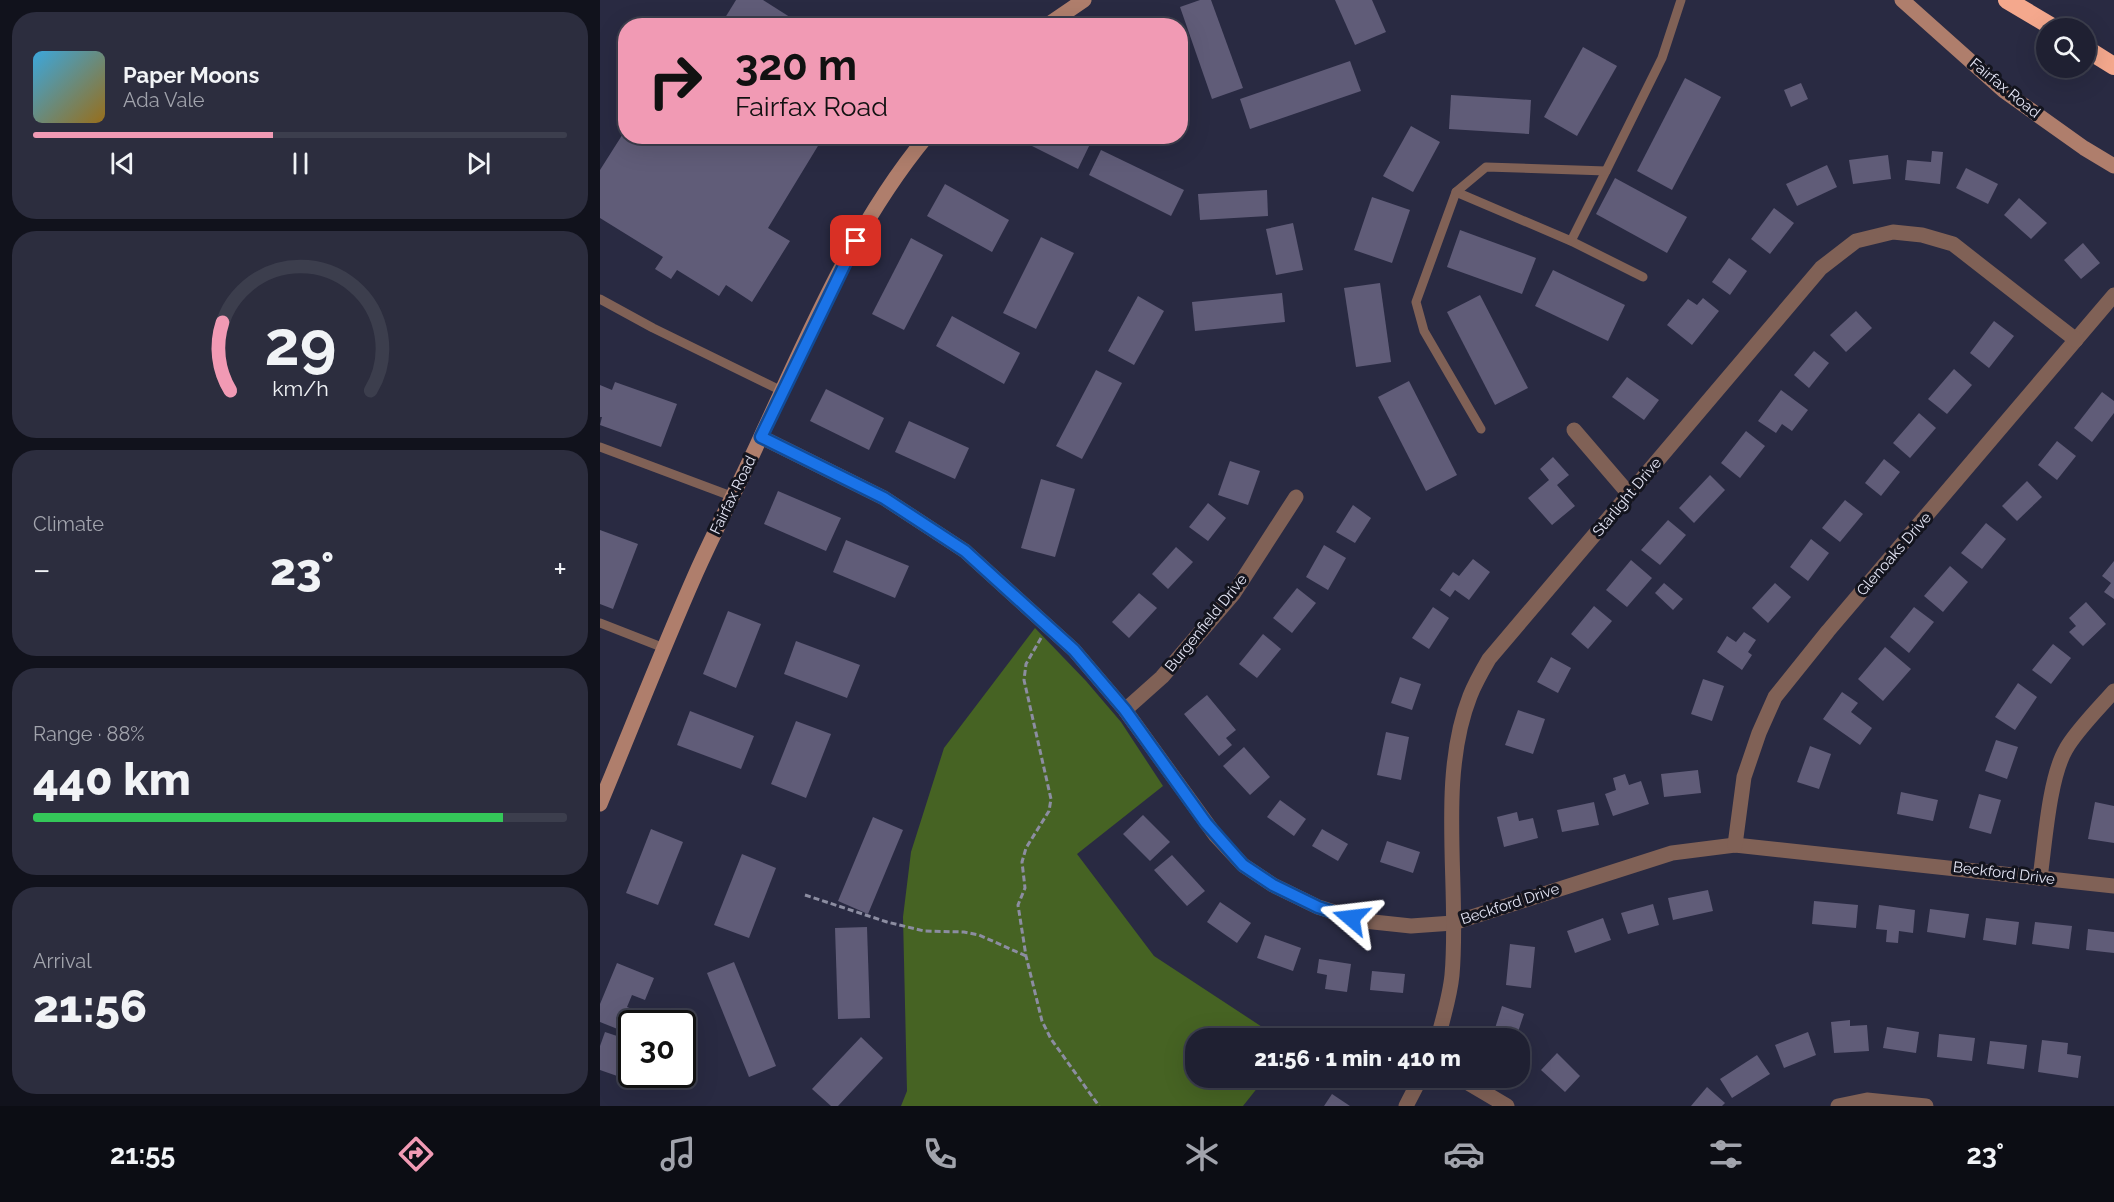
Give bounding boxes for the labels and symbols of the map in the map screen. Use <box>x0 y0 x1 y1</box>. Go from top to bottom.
street label: Fairfax Road <box>1966 54 2044 122</box>
pin <box>830 215 881 266</box>
street label: Fairfax Road <box>706 453 760 537</box>
street label: Starlight Drive <box>1589 454 1665 540</box>
street label: Glenoaks Drive <box>1853 509 1935 599</box>
street label: Burgenfield Drive <box>1161 571 1251 675</box>
street label: Beckford Drive <box>1952 858 2056 888</box>
street label: Beckford Drive <box>1458 880 1562 928</box>
position arrow <box>1319 886 1383 950</box>
speed limit sign: 30 <box>618 1010 696 1088</box>

